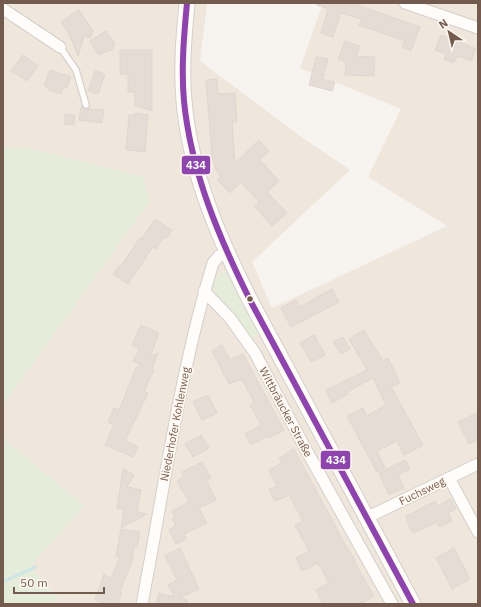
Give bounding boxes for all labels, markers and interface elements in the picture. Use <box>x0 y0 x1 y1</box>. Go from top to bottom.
north arrow <box>429 12 469 52</box>
text: N <box>436 16 451 32</box>
line badge: 434 <box>181 155 211 175</box>
text: 434 <box>186 158 206 172</box>
unlabelled marker <box>245 294 255 304</box>
street label: Niederhofer Kohlenweg <box>157 365 193 482</box>
street label: Wittbräucker Straße <box>256 365 316 459</box>
line badge: 434 <box>320 450 351 470</box>
text: 434 <box>326 453 346 467</box>
street label: Fuchsweg <box>397 474 447 508</box>
scale bar <box>14 569 104 595</box>
text: 50 m <box>20 575 48 590</box>

